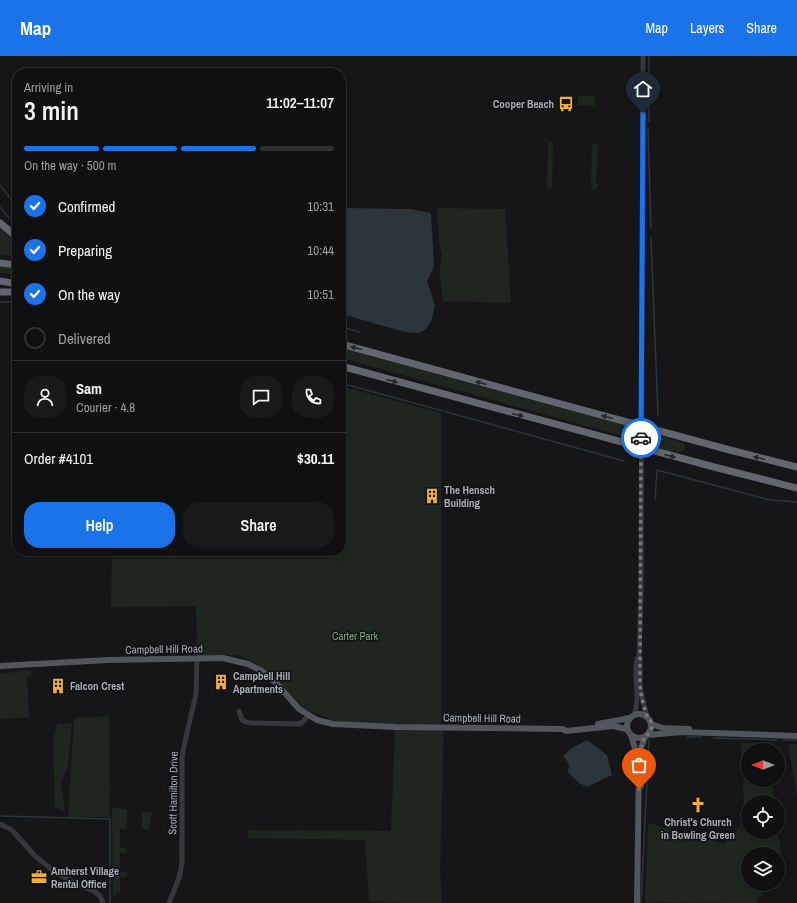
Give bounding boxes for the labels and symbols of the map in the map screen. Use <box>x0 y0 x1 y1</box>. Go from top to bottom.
pin <box>626 72 660 113</box>
bus stop icon: Cooper Beach <box>557 95 575 113</box>
place label: Cooper Beach <box>493 97 554 111</box>
one-way arrow <box>350 345 362 351</box>
one-way arrow <box>386 378 398 384</box>
one-way arrow <box>475 380 487 386</box>
one-way arrow <box>511 412 524 418</box>
one-way arrow <box>600 413 613 419</box>
courier <box>621 418 661 458</box>
one-way arrow <box>664 453 676 459</box>
one-way arrow <box>753 454 765 460</box>
place label: The Hensch Building <box>444 483 495 510</box>
building icon: The Hensch Building <box>423 487 441 505</box>
park label: Carter Park <box>332 629 379 643</box>
street label: Campbell Hill Road <box>125 641 203 657</box>
place label: Campbell Hill Apartments <box>233 669 290 696</box>
building icon: Campbell Hill Apartments <box>212 673 230 691</box>
building icon: Falcon Crest <box>49 677 67 695</box>
place label: Falcon Crest <box>70 679 124 693</box>
street label: Campbell Hill Road <box>443 710 521 726</box>
north arrow <box>741 743 785 787</box>
pin <box>622 748 656 789</box>
street label: Scott Hamilton Drive <box>165 751 181 835</box>
church icon: Christ's Church in Bowling Green <box>689 796 707 814</box>
place label: Christ's Church in Bowling Green <box>661 815 735 842</box>
place label: Amherst Village Rental Office <box>51 864 119 891</box>
office icon: Amherst Village Rental Office <box>30 868 48 886</box>

